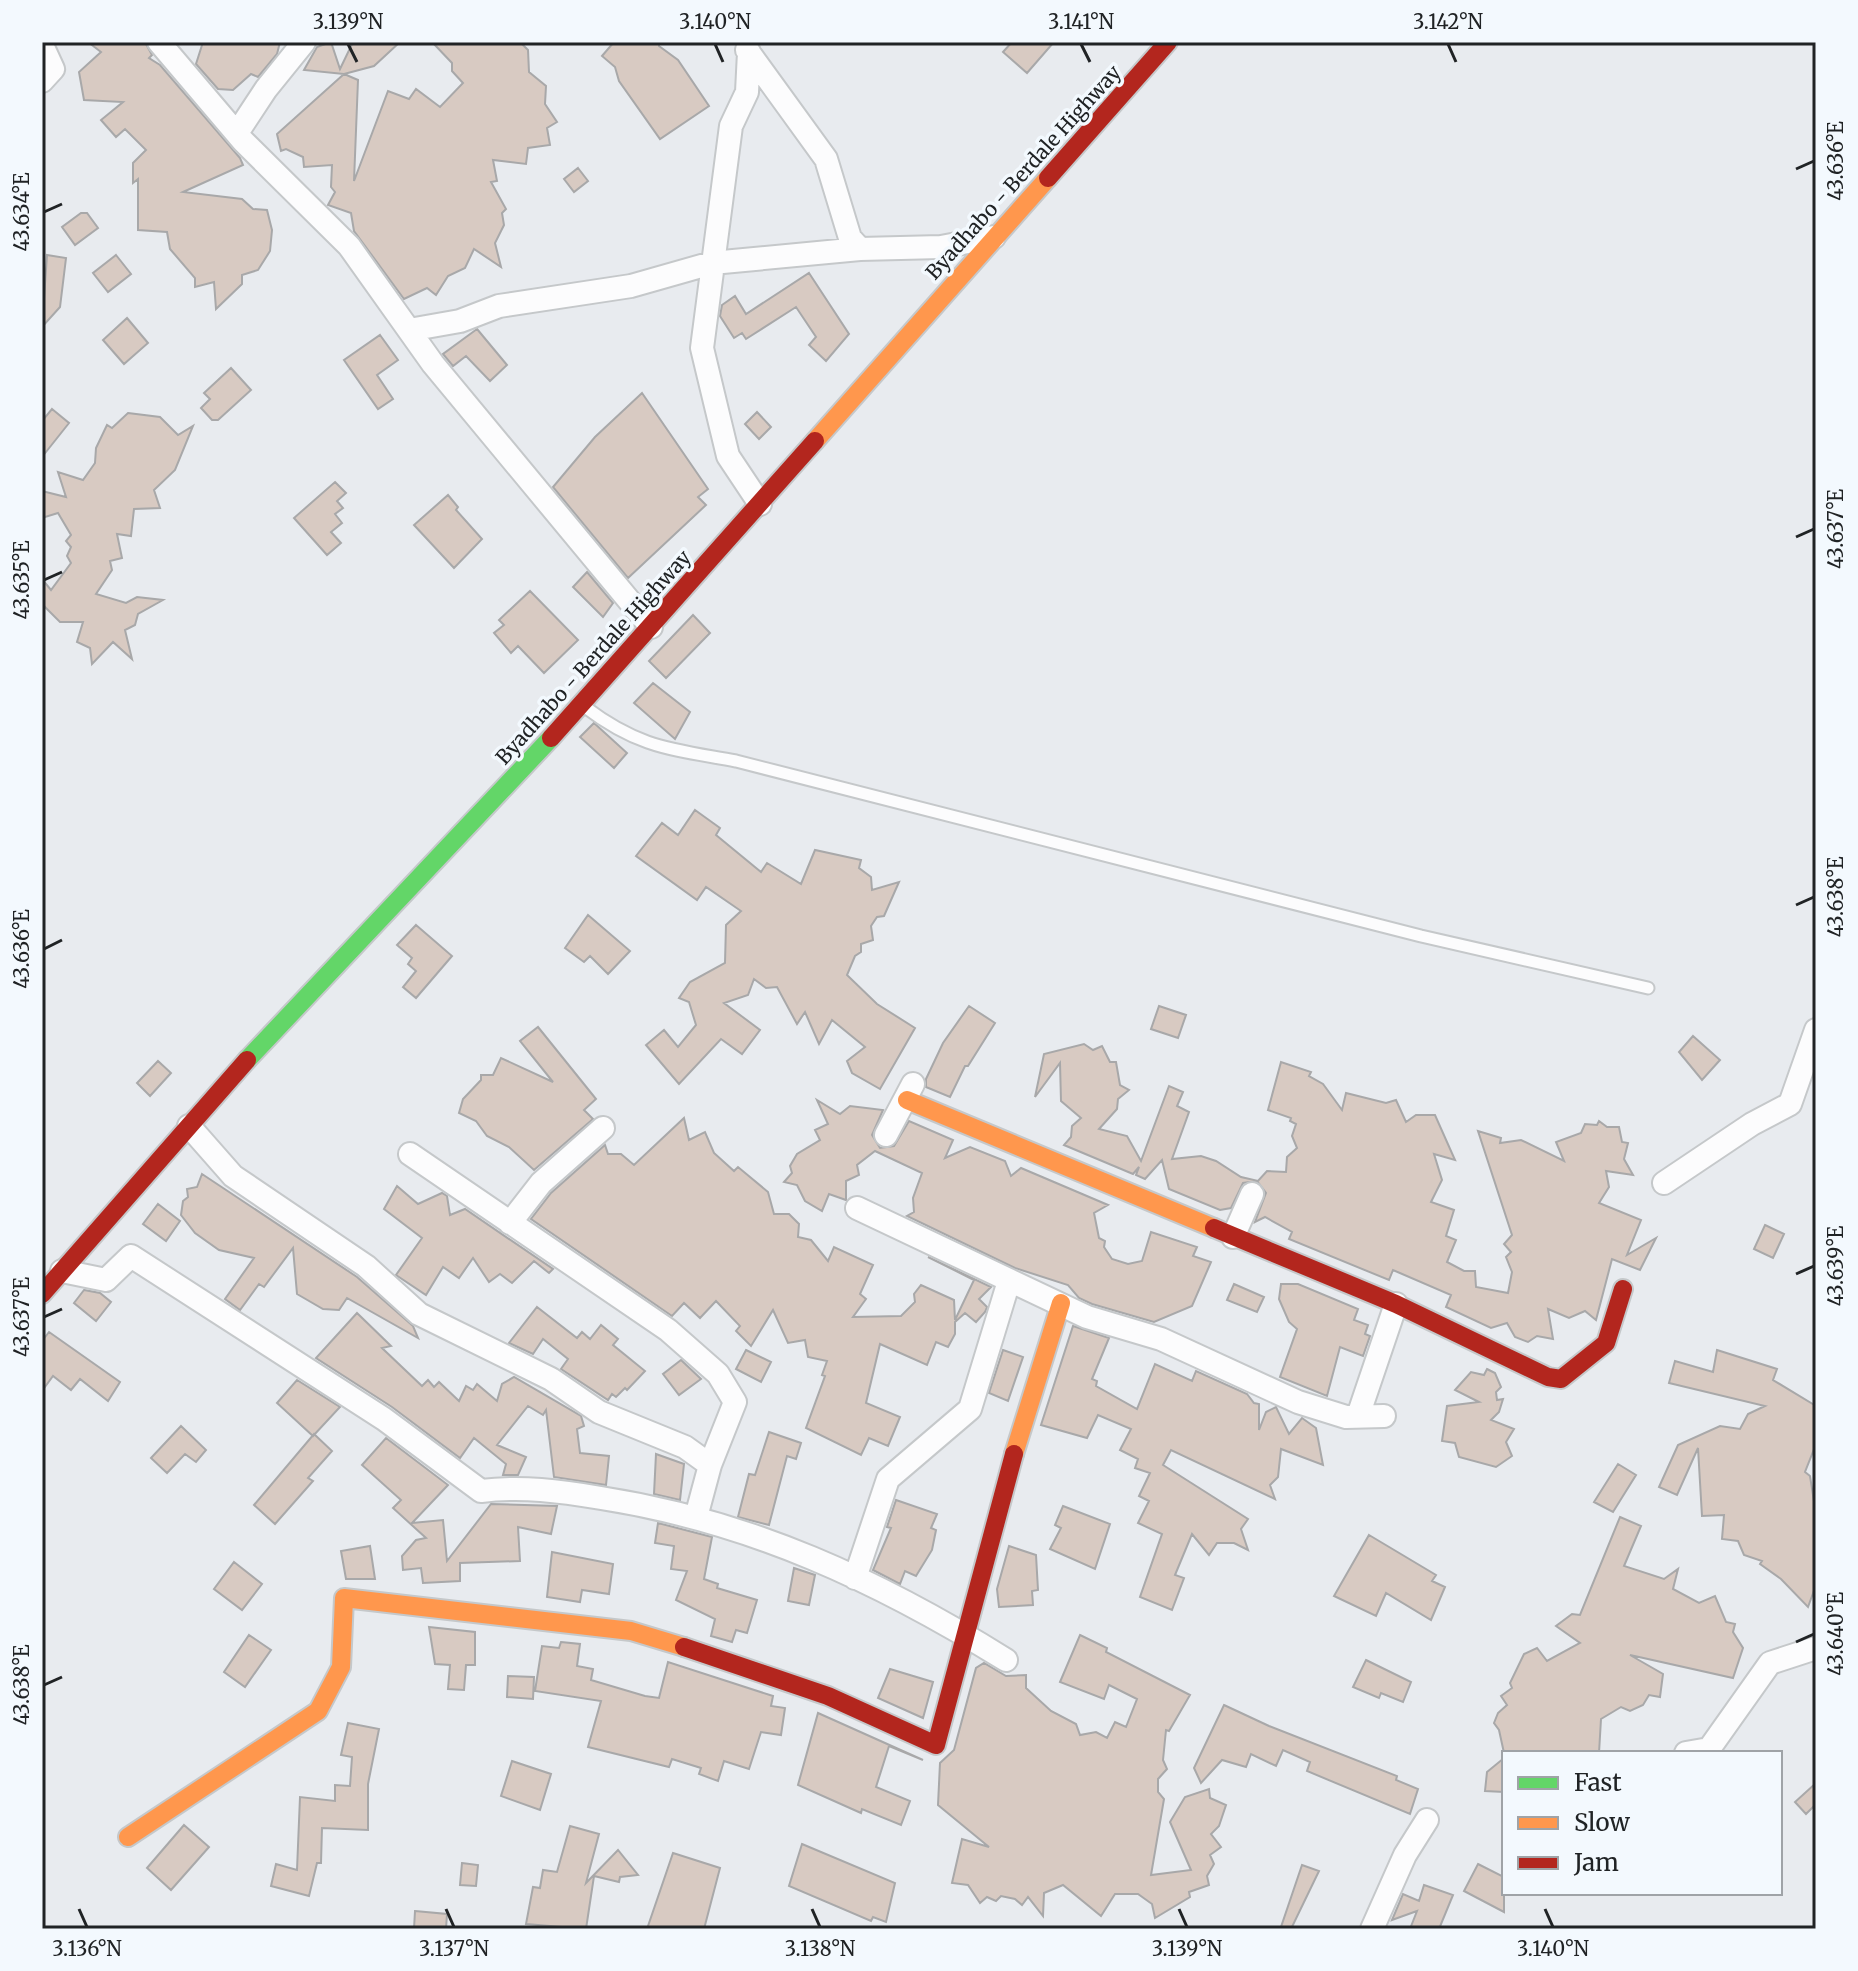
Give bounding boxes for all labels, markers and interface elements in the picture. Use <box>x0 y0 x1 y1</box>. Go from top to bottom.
text: 3.139°N <box>313 9 384 34</box>
text: 3.140°N <box>679 9 751 34</box>
text: 3.141°N <box>1048 9 1115 34</box>
text: 3.142°N <box>1413 9 1483 34</box>
street label: Byadhabo - Berdale Highway <box>920 59 1126 284</box>
text: 43.636°E <box>1823 121 1848 201</box>
text: 43.634°E <box>9 172 34 251</box>
text: 43.637°E <box>1823 489 1848 569</box>
text: 43.635°E <box>9 540 34 620</box>
street label: Byadhabo - Berdale Highway <box>490 544 696 769</box>
text: 43.638°E <box>1823 856 1848 937</box>
text: 43.636°E <box>9 909 34 989</box>
text: 43.639°E <box>1823 1225 1848 1306</box>
text: 43.637°E <box>9 1277 34 1357</box>
text: 43.640°E <box>1823 1592 1848 1676</box>
text: 43.638°E <box>9 1644 34 1725</box>
legend <box>1502 1751 1782 1895</box>
text: Fast <box>1574 1767 1622 1798</box>
text: Slow <box>1574 1807 1630 1838</box>
text: Jam <box>1573 1847 1619 1878</box>
text: 3.136°N <box>52 1936 122 1961</box>
text: 3.137°N <box>419 1936 490 1961</box>
text: 3.138°N <box>785 1936 856 1961</box>
text: 3.139°N <box>1152 1936 1223 1961</box>
text: 3.140°N <box>1517 1936 1589 1961</box>

